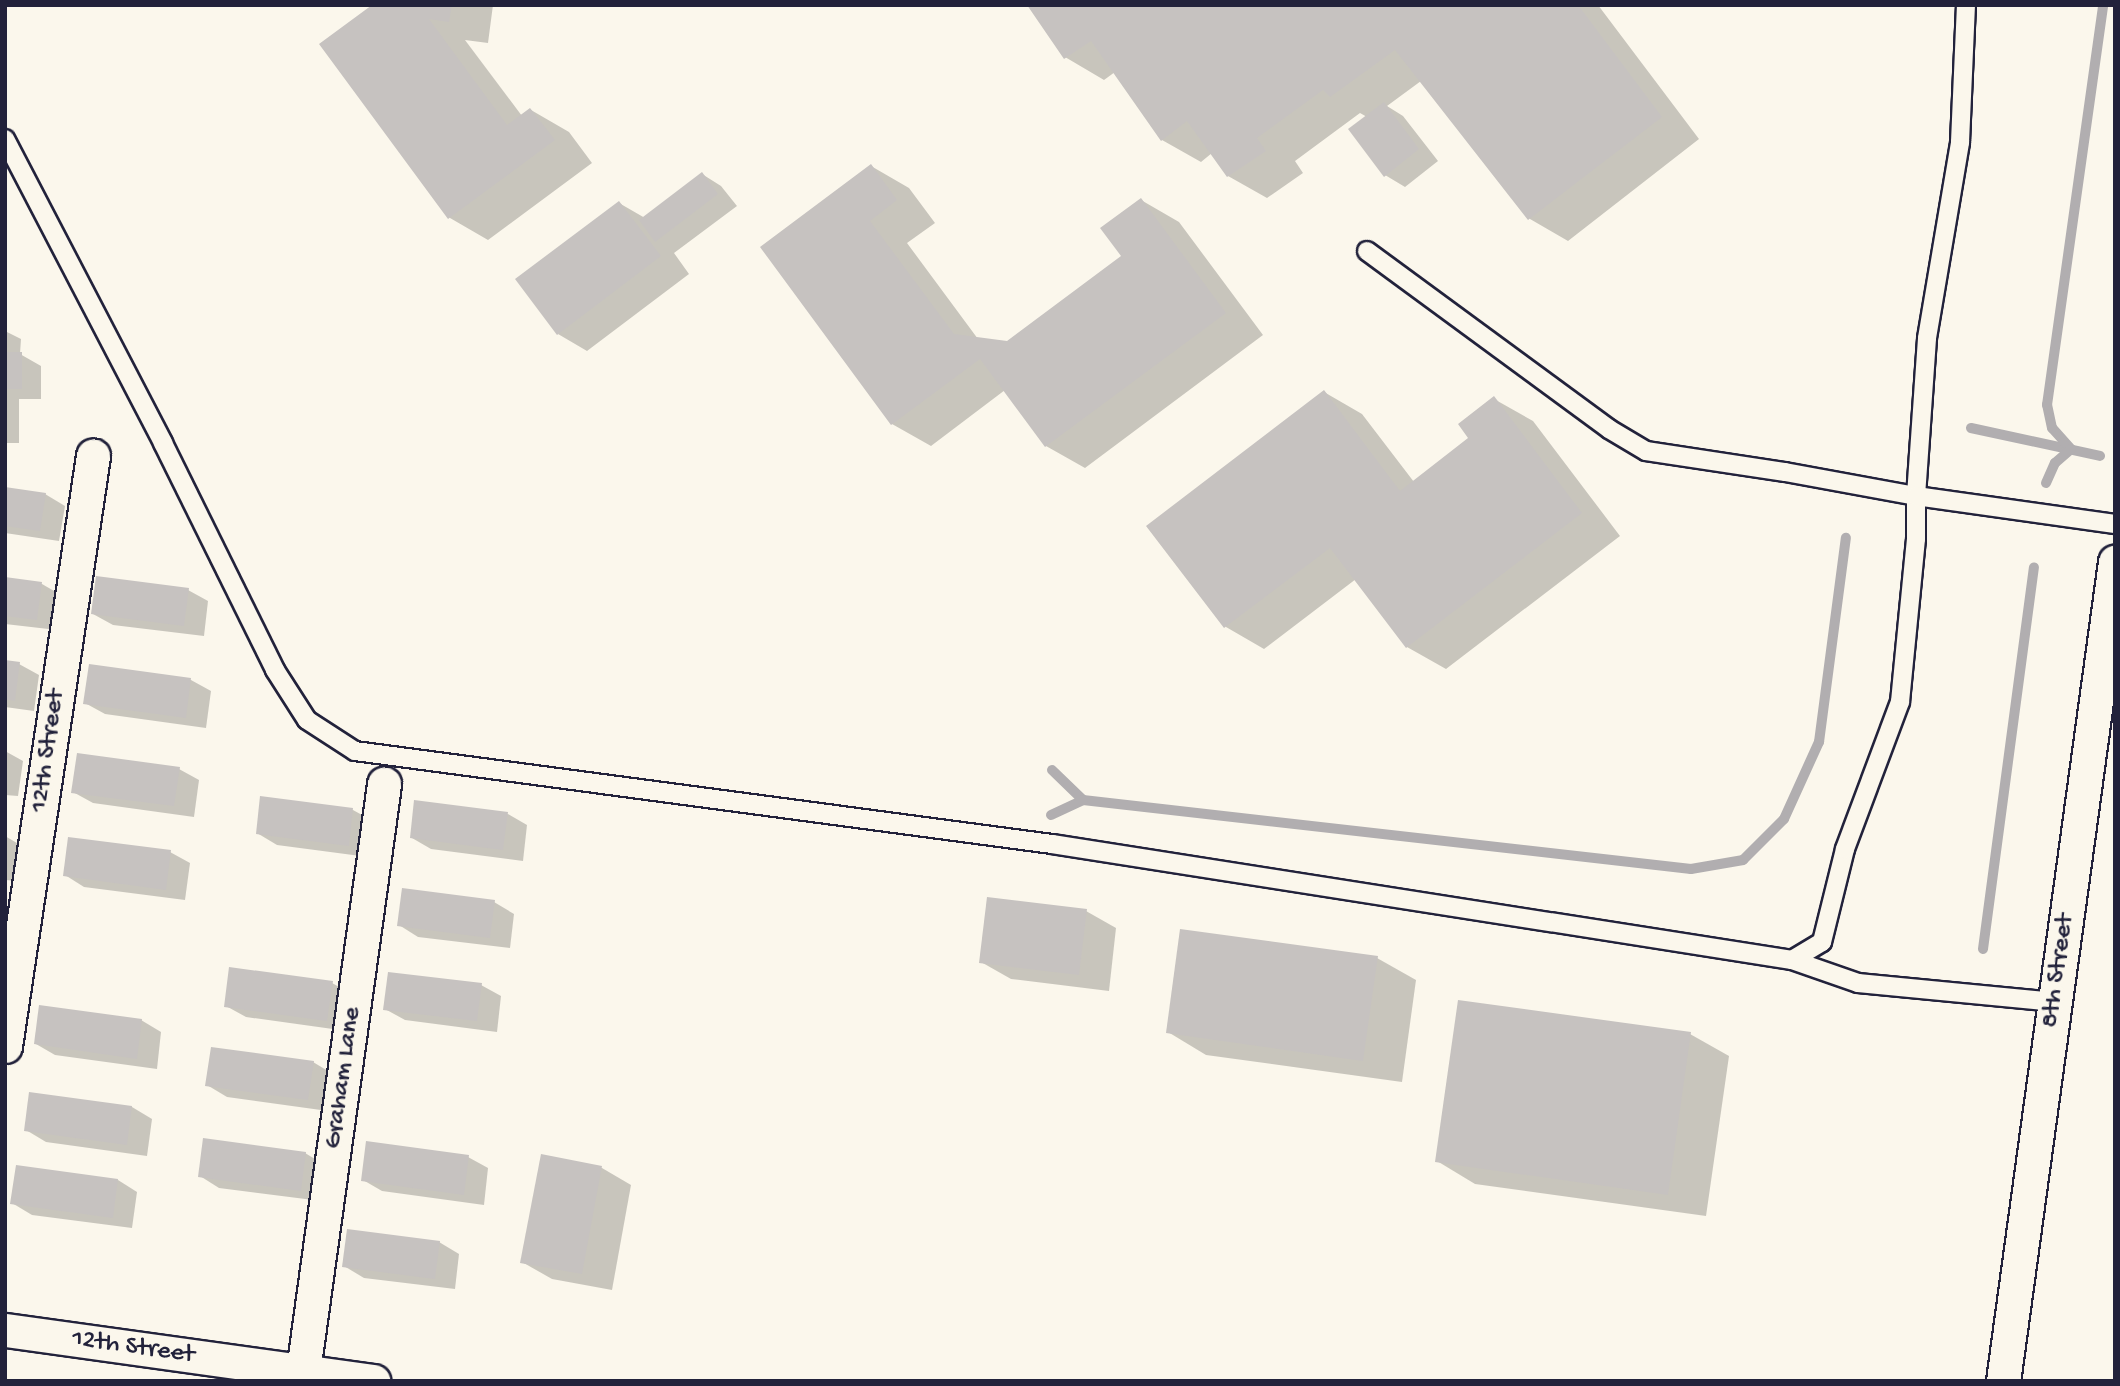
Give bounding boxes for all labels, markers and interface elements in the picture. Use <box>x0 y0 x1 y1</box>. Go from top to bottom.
street label: 12th Street <box>25 688 73 814</box>
street label: 8th Street <box>2036 912 2082 1030</box>
street label: Graham Lane <box>319 1005 369 1151</box>
street label: 12th Street <box>70 1324 196 1372</box>

